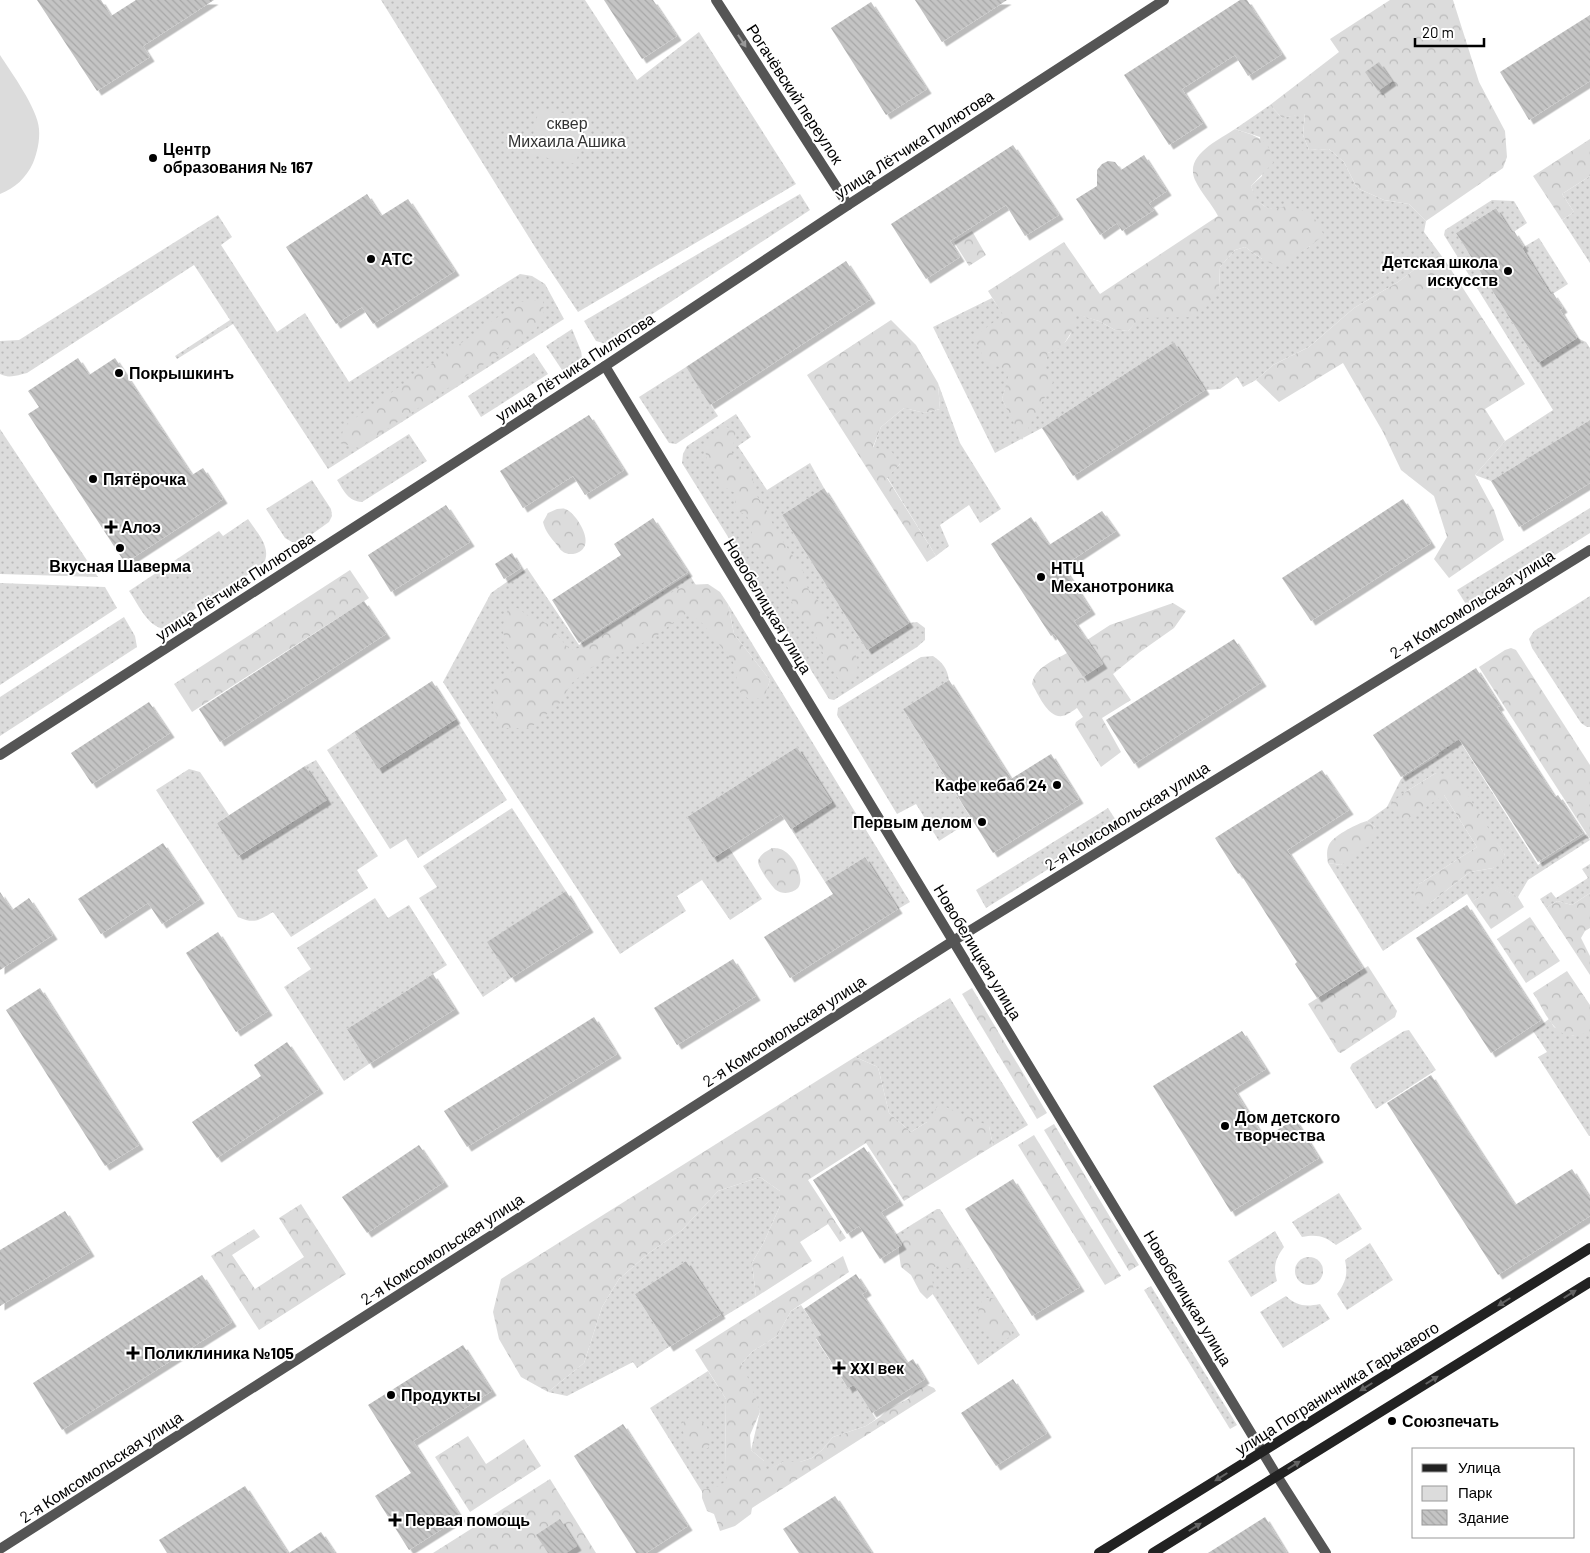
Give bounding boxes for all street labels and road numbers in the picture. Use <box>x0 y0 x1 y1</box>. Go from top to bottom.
street label: Рогачёвский переулок <box>743 20 848 168</box>
street label: улица Лётчика Пилютова <box>831 85 997 202</box>
street label: улица Лётчика Пилютова <box>492 308 658 425</box>
street label: улица Лётчика Пилютова <box>152 527 318 644</box>
street label: Новобелицкая улица <box>720 535 816 677</box>
street label: 2-я Комсомольская улица <box>1386 545 1558 662</box>
street label: 2-я Комсомольская улица <box>1041 757 1213 874</box>
street label: Новобелицкая улица <box>930 881 1026 1023</box>
street label: 2-я Комсомольская улица <box>699 971 869 1090</box>
street label: 2-я Комсомольская улица <box>357 1189 527 1308</box>
street label: Новобелицкая улица <box>1140 1227 1236 1369</box>
street label: улица Пограничника Гарькавого <box>1231 1317 1442 1458</box>
street label: 2-я Комсомольская улица <box>16 1407 186 1526</box>

